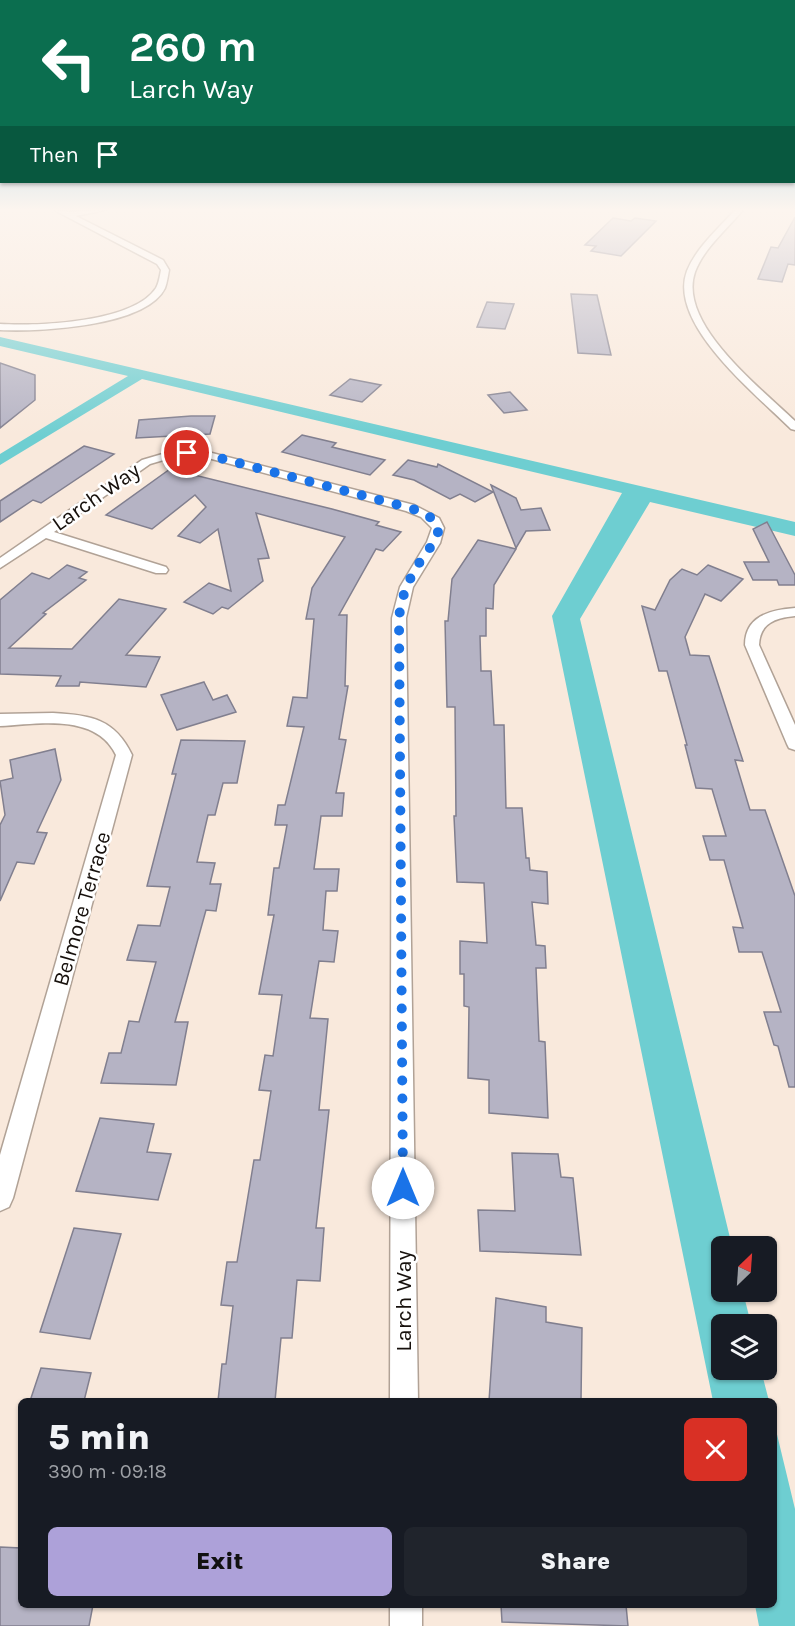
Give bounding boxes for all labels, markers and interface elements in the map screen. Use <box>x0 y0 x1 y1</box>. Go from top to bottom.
text: 260 m <box>129 22 257 72</box>
icon: left <box>30 24 108 102</box>
text: Larch Way <box>129 73 254 105</box>
icon: arrive <box>91 138 124 171</box>
text: Then <box>30 142 79 168</box>
pin <box>161 427 212 478</box>
icon: arrive <box>170 436 203 469</box>
street label: Larch Way <box>47 457 145 537</box>
street label: Belmore Terrace <box>48 829 116 989</box>
position arrow <box>371 1156 435 1220</box>
north arrow <box>711 1236 777 1302</box>
map controls <box>711 1236 777 1380</box>
street label: Larch Way <box>391 1250 417 1352</box>
button: layers <box>711 1314 777 1380</box>
text: 5 min <box>48 1416 150 1458</box>
button: close <box>684 1418 747 1481</box>
text: 390 m · 09:18 <box>48 1460 167 1483</box>
button: Exit <box>48 1527 392 1596</box>
button: Share <box>404 1527 747 1596</box>

